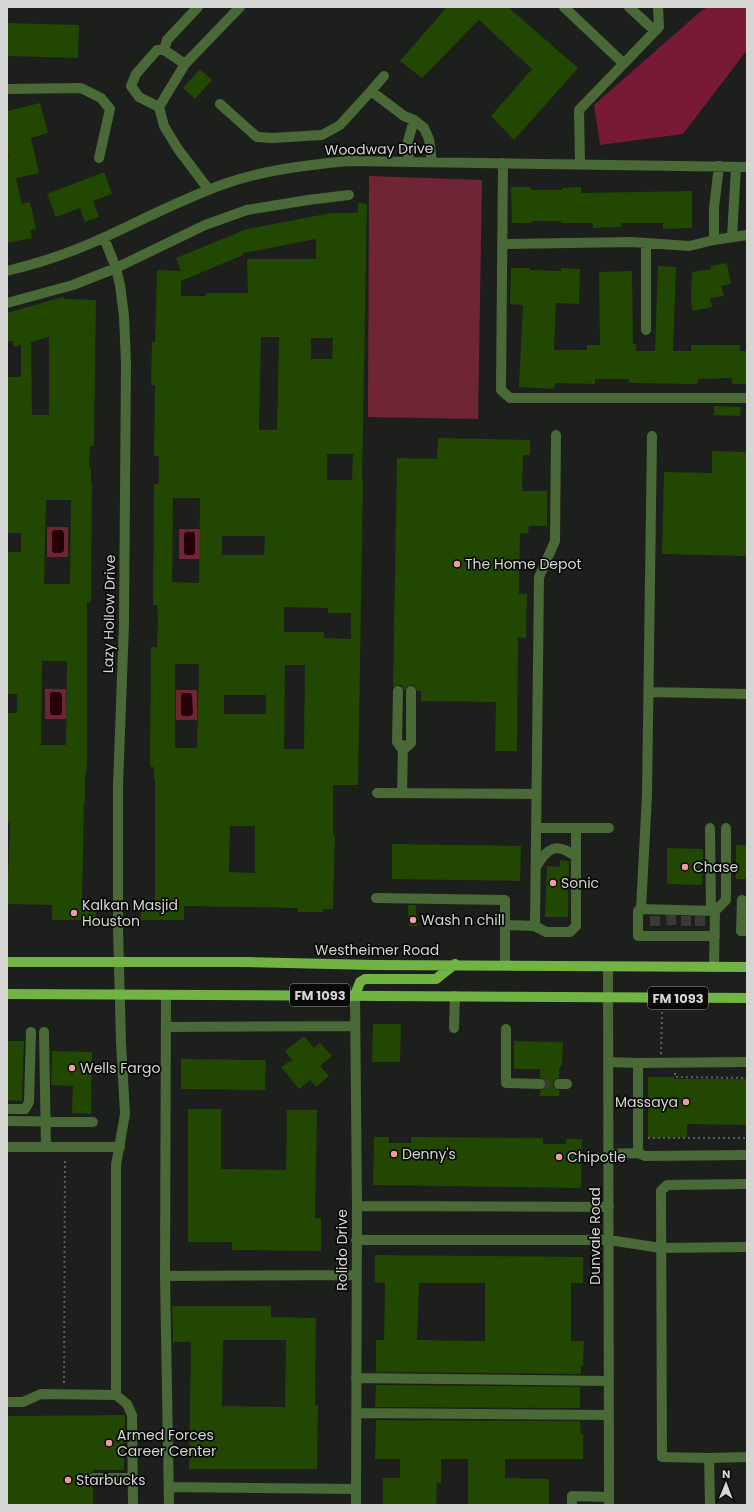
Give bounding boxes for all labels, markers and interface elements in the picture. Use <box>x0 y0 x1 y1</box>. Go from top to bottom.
street label: Woodway Drive <box>324 138 434 160</box>
street label: Lazy Hollow Drive <box>98 554 120 673</box>
place label: The Home Depot <box>465 554 582 574</box>
marker: The Home Depot <box>452 559 462 569</box>
place label: Chase <box>693 857 739 877</box>
marker: Chase <box>680 862 690 872</box>
place label: Sonic <box>561 873 599 893</box>
marker: Sonic <box>548 878 558 888</box>
place label: Kalkan Masjid Houston <box>82 895 178 931</box>
marker: Kalkan Masjid Houston <box>69 908 79 918</box>
place label: Wash n chill <box>421 910 505 930</box>
marker: Wash n chill <box>408 915 418 925</box>
street label: Westheimer Road <box>315 940 439 960</box>
road number: FM 1093 <box>290 984 350 1006</box>
road number: FM 1093 <box>648 987 708 1009</box>
place label: Wells Fargo <box>80 1058 160 1078</box>
marker: Wells Fargo <box>67 1063 77 1073</box>
place label: Massaya <box>615 1092 678 1112</box>
marker: Massaya <box>681 1097 691 1107</box>
place label: Denny's <box>402 1144 456 1164</box>
place label: Chipotle <box>567 1147 626 1167</box>
marker: Denny's <box>389 1149 399 1159</box>
marker: Chipotle <box>554 1152 564 1162</box>
street label: Dunvale Road <box>585 1187 605 1285</box>
street label: Rolido Drive <box>332 1209 352 1291</box>
place label: Armed Forces Career Center <box>117 1425 216 1461</box>
marker: Armed Forces Career Center <box>104 1438 114 1448</box>
north arrow <box>706 1464 746 1504</box>
text: N <box>722 1466 730 1482</box>
place label: Starbucks <box>76 1470 145 1490</box>
marker: Starbucks <box>63 1475 73 1485</box>

